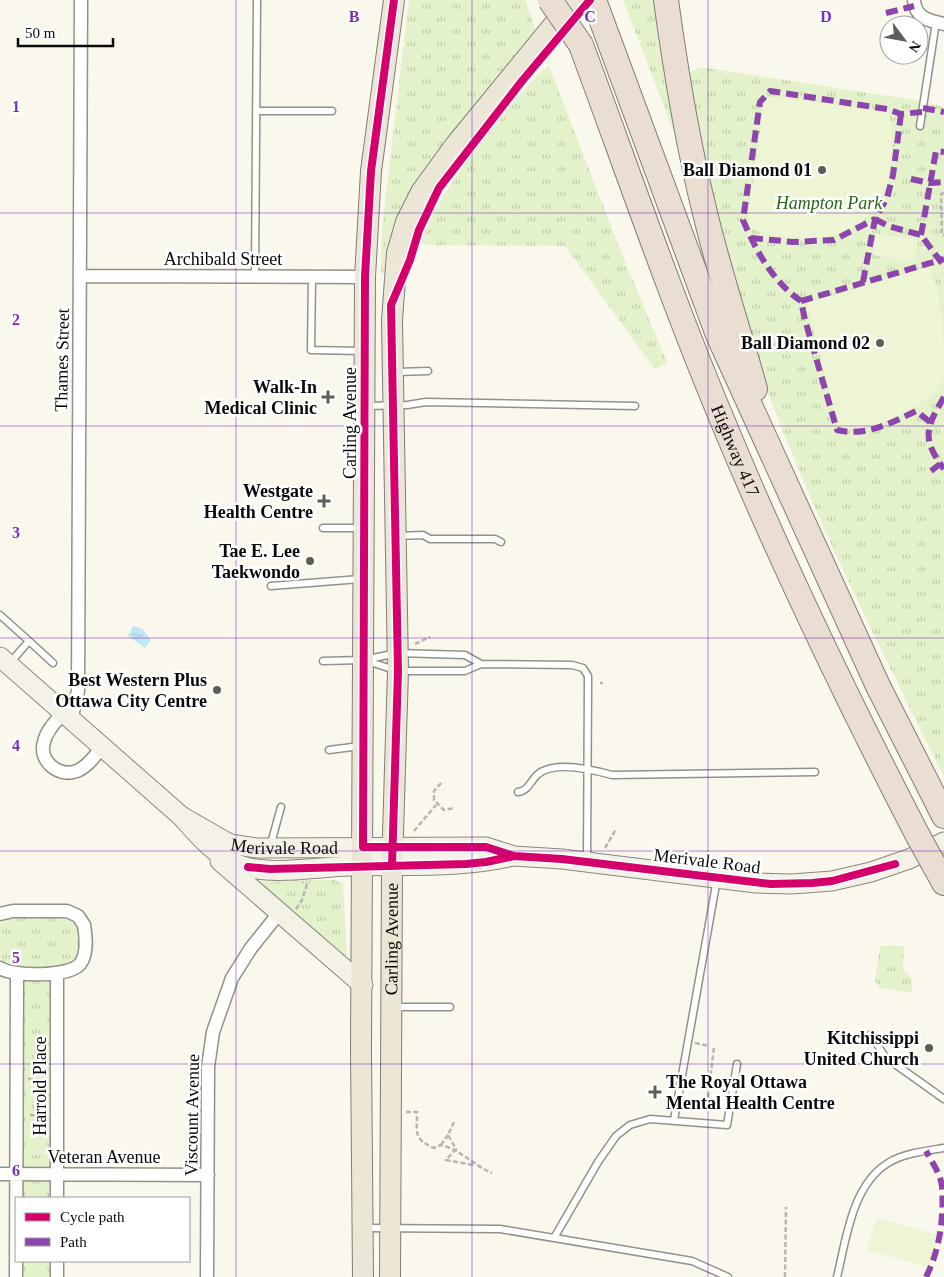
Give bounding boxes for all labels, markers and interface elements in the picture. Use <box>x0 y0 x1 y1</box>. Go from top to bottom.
text: B <box>349 8 360 25</box>
text: C <box>584 8 596 25</box>
text: D <box>820 8 832 25</box>
scale bar <box>18 15 112 47</box>
north arrow <box>879 15 929 65</box>
text: 50 m <box>25 25 56 41</box>
text: N <box>906 38 924 55</box>
text: 1 <box>12 98 20 115</box>
place label: Ball Diamond 01 <box>683 160 812 180</box>
marker: Ball Diamond 01 <box>816 164 828 176</box>
park label: Hampton Park <box>775 193 883 213</box>
street label: Archibald Street <box>164 249 282 269</box>
street label: Thames Street <box>51 308 73 412</box>
text: 2 <box>12 311 20 328</box>
place label: Ball Diamond 02 <box>741 333 870 353</box>
marker: Ball Diamond 02 <box>874 337 886 349</box>
street label: Carling Avenue <box>340 367 360 479</box>
place label: Walk-In Medical Clinic <box>205 377 317 418</box>
marker: Walk-In Medical Clinic <box>321 390 335 404</box>
street label: Highway 417 <box>707 402 763 499</box>
place label: Westgate Health Centre <box>204 481 313 522</box>
marker: Westgate Health Centre <box>317 494 331 508</box>
text: 3 <box>12 524 20 541</box>
place label: Tae E. Lee Taekwondo <box>212 541 300 582</box>
marker: Tae E. Lee Taekwondo <box>304 555 316 567</box>
place label: Best Western Plus Ottawa City Centre <box>55 670 207 711</box>
marker: Best Western Plus Ottawa City Centre <box>211 684 223 696</box>
text: 4 <box>12 737 20 754</box>
street label: Merivale Road <box>229 834 338 858</box>
street label: Merivale Road <box>652 845 762 877</box>
street label: Carling Avenue <box>381 883 402 995</box>
text: 5 <box>12 949 20 966</box>
place label: Kitchissippi United Church <box>804 1028 919 1069</box>
street label: Harrold Place <box>30 1036 50 1136</box>
marker: Kitchissippi United Church <box>923 1042 935 1054</box>
street label: Viscount Avenue <box>181 1054 203 1176</box>
place label: The Royal Ottawa Mental Health Centre <box>666 1072 835 1113</box>
marker: The Royal Ottawa Mental Health Centre <box>648 1085 662 1099</box>
street label: Veteran Avenue <box>47 1147 161 1167</box>
text: 6 <box>12 1162 20 1179</box>
legend <box>15 1197 190 1262</box>
text: Cycle path <box>60 1209 125 1225</box>
text: Path <box>60 1234 87 1250</box>

